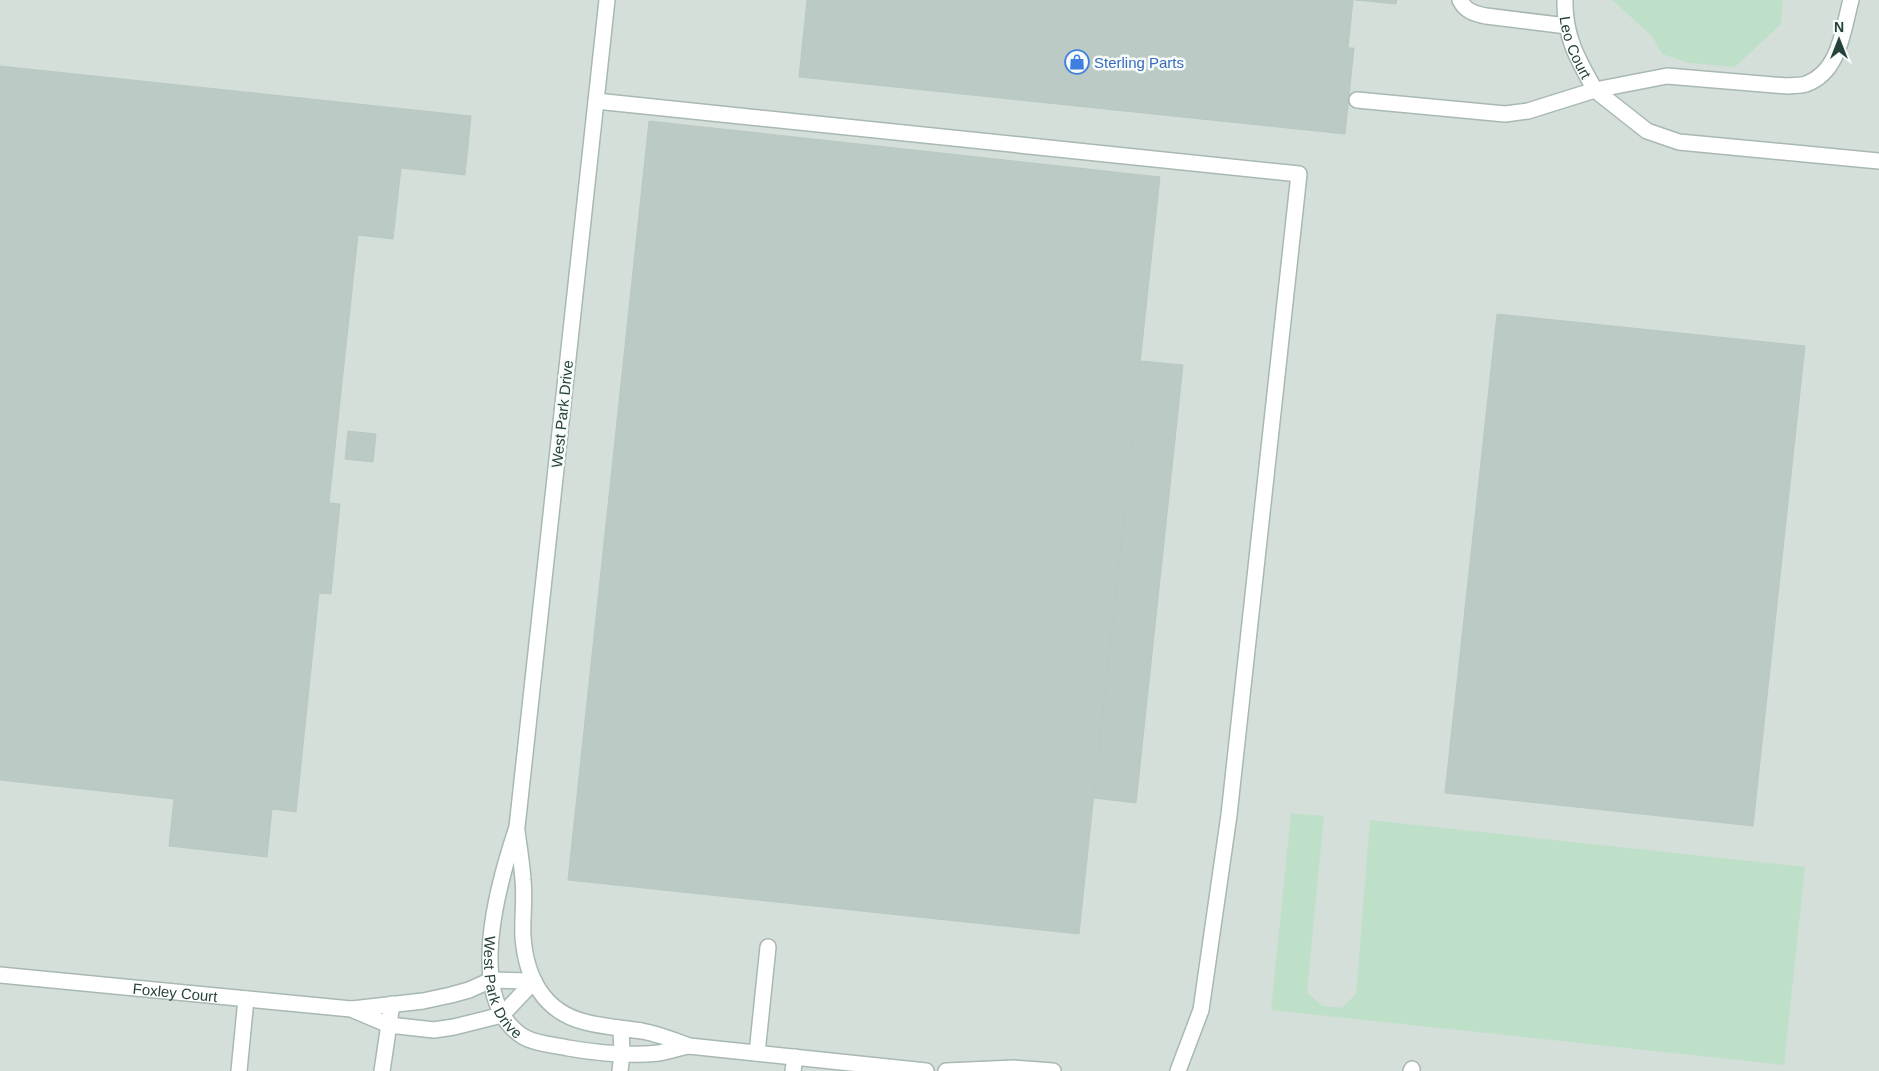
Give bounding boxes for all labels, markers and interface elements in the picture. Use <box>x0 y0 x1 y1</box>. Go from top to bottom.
street label: Leo Court <box>1557 15 1596 82</box>
north arrow <box>1814 15 1864 65</box>
text: N <box>1834 19 1844 35</box>
shop icon: Sterling Parts <box>1064 49 1090 75</box>
place label: Sterling Parts <box>1094 54 1184 71</box>
street label: West Park Drive <box>548 359 576 469</box>
street label: West Park Drive <box>481 935 526 1041</box>
street label: Foxley Court <box>132 979 219 1005</box>

